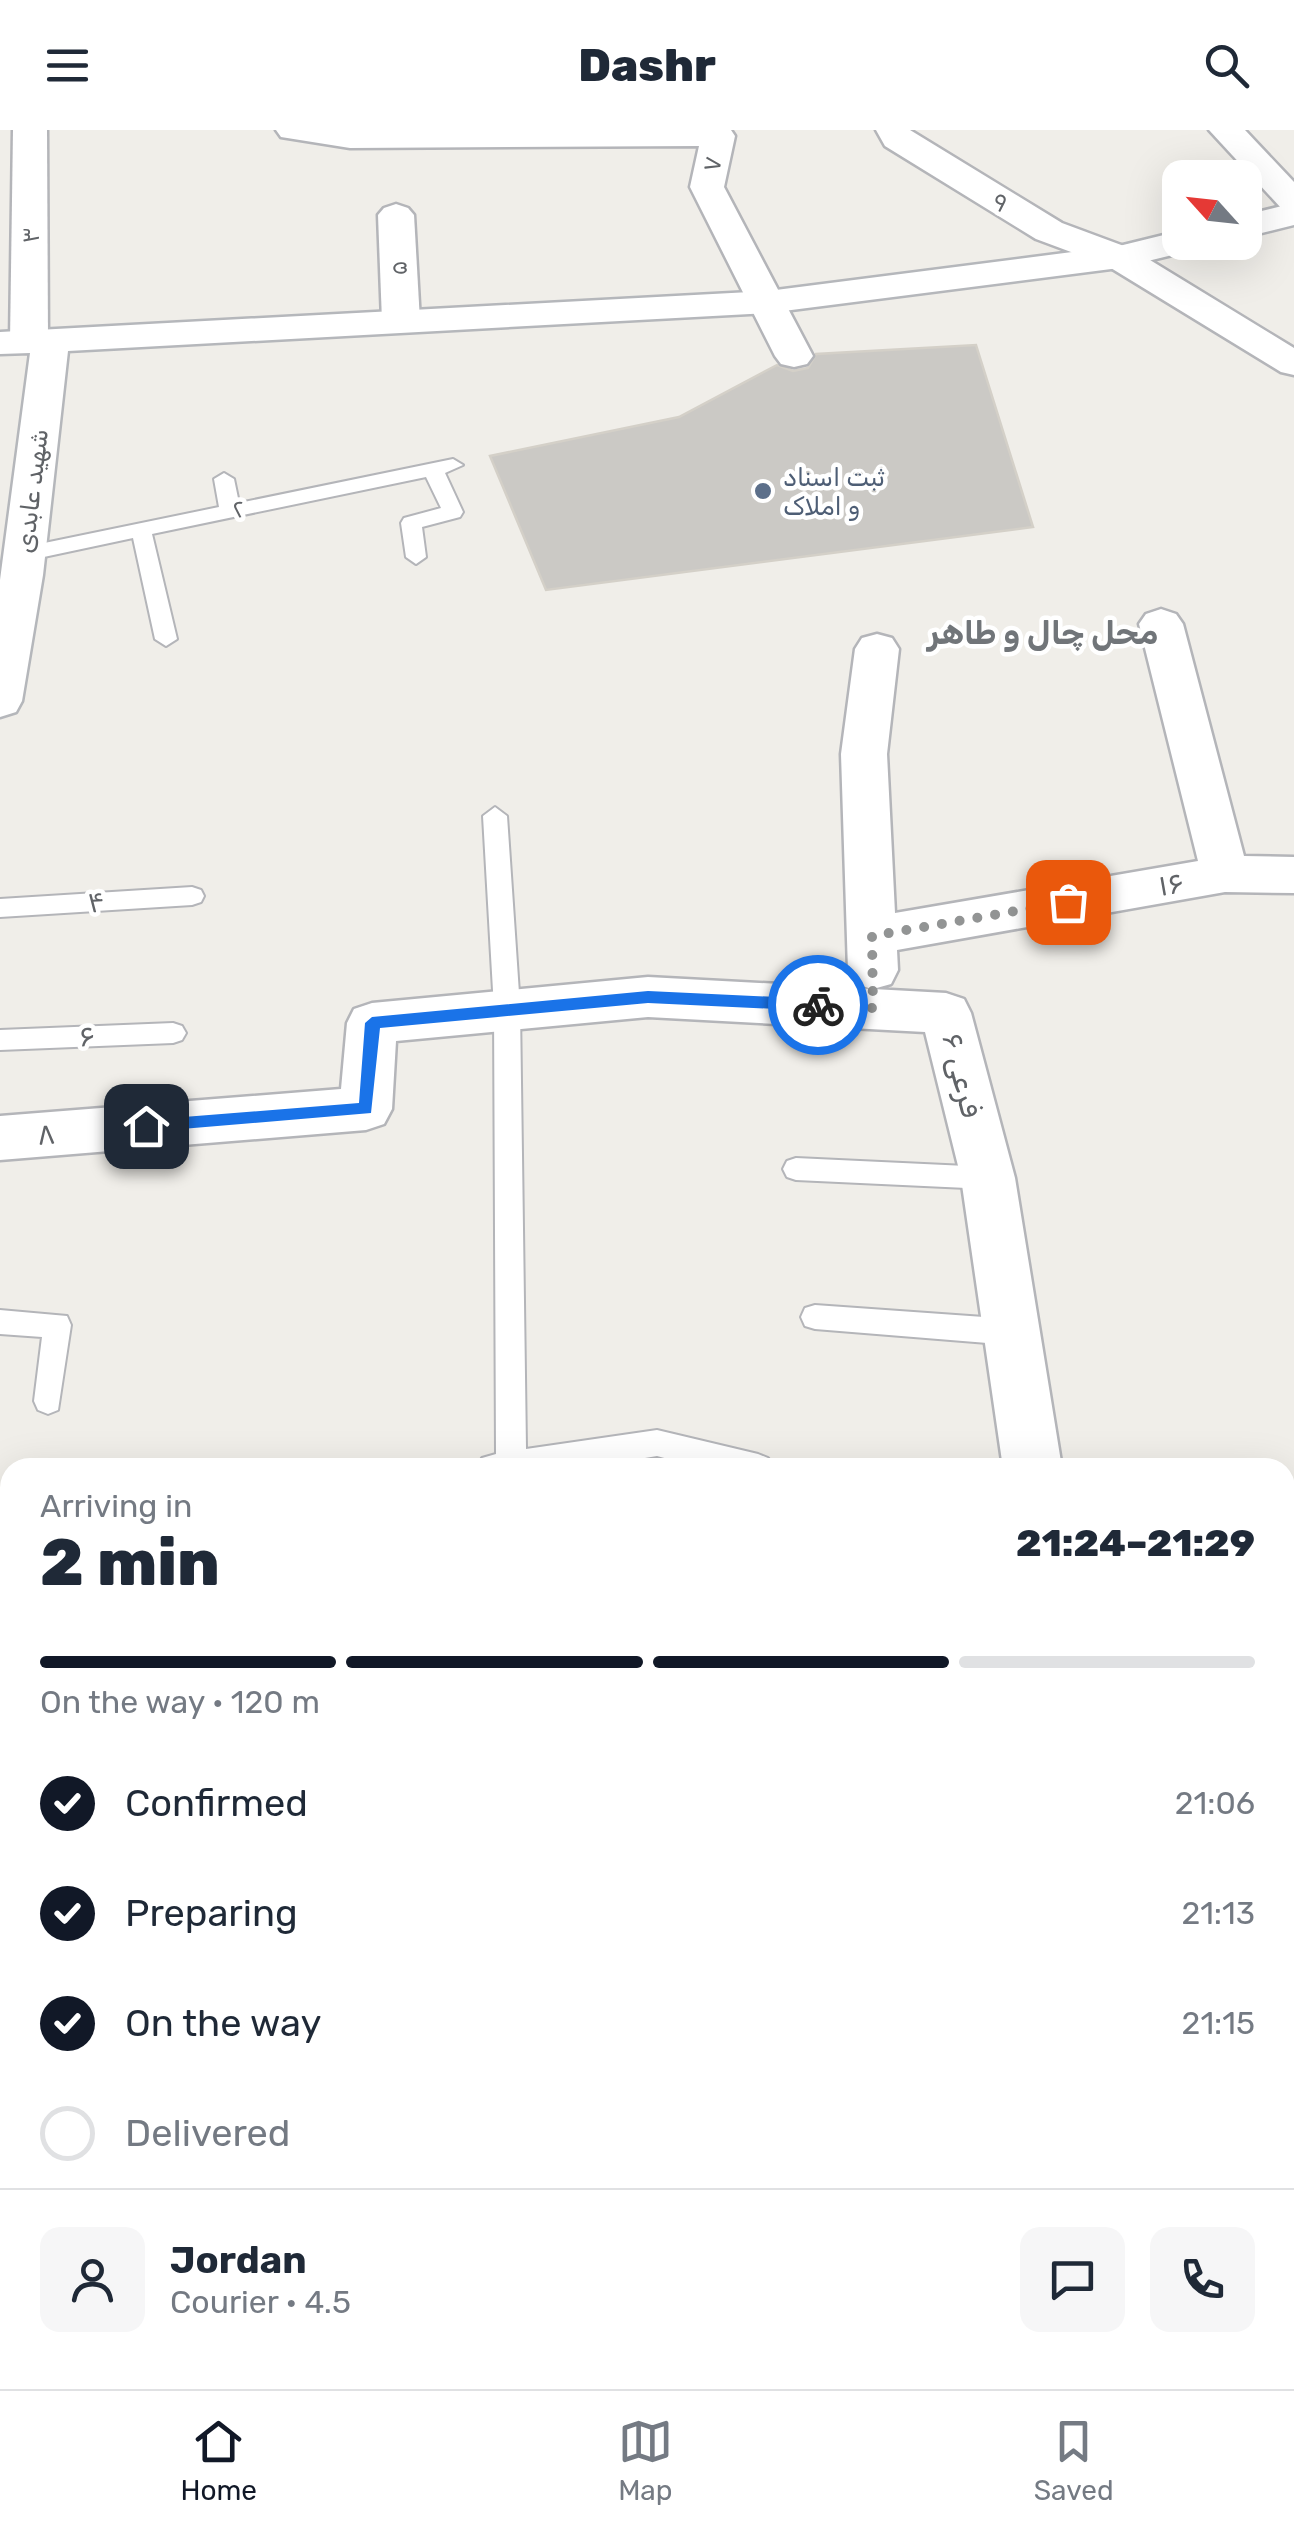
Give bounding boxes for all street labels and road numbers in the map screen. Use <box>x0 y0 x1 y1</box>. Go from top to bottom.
street label: ۷ <box>696 153 728 175</box>
street label: ۹ <box>986 186 1014 218</box>
street label: ۳ <box>16 227 45 243</box>
street label: ۵ <box>383 259 413 277</box>
street label: شهید عابدی <box>10 427 54 555</box>
street label: ۲ <box>230 494 248 524</box>
street label: ۱۶ <box>1155 864 1187 904</box>
street label: ۴ <box>86 883 106 921</box>
street label: ۶ <box>78 1018 96 1054</box>
street label: فرعی ۶ <box>934 1029 990 1121</box>
street label: ۸ <box>35 1115 57 1153</box>

